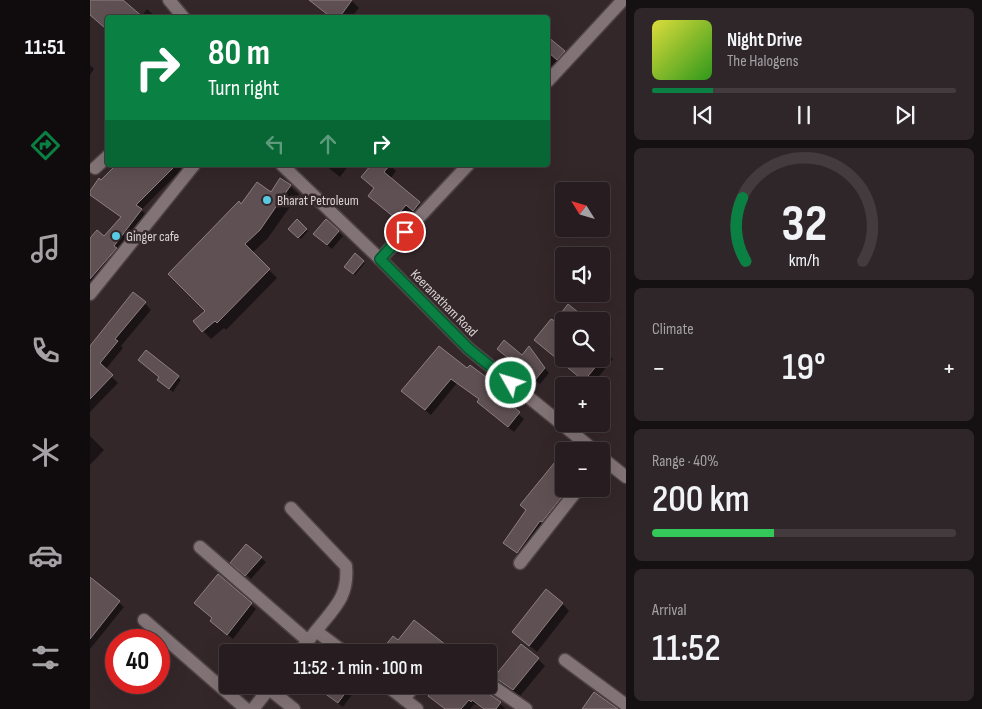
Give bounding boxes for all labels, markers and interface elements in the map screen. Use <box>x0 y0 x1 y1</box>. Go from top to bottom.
text: Night Drive <box>727 29 802 52</box>
text: 80 m <box>208 32 270 75</box>
text: 11:51 <box>25 34 65 61</box>
icon: right <box>125 35 190 100</box>
text: The Halogens <box>727 52 798 71</box>
text: Turn right <box>208 75 279 102</box>
icon: previous <box>689 101 717 129</box>
icon: pause <box>790 101 818 129</box>
icon: next <box>891 101 919 129</box>
icon: directions <box>28 128 63 163</box>
icon: left <box>261 130 289 158</box>
icon: ahead <box>314 130 342 158</box>
icon: right <box>367 130 395 158</box>
north arrow <box>555 182 610 238</box>
map controls <box>555 182 610 497</box>
place label: Bharat Petroleum <box>277 192 359 209</box>
text: 32 <box>781 193 827 256</box>
marker: Bharat Petroleum <box>261 194 273 206</box>
pin <box>384 211 426 253</box>
icon: arrive <box>391 218 419 246</box>
place label: Ginger cafe <box>126 228 179 245</box>
marker: Ginger cafe <box>110 230 122 242</box>
icon: music <box>28 231 63 266</box>
button: sound <box>555 247 610 302</box>
text: km/h <box>789 250 819 271</box>
street label: Keeranatham Road <box>407 266 481 340</box>
button: search <box>555 312 610 367</box>
text: Climate <box>652 320 694 339</box>
icon: phone <box>28 333 63 368</box>
text: 19° <box>782 345 826 390</box>
text: − <box>652 352 666 385</box>
text: + <box>942 352 956 385</box>
position arrow <box>484 356 536 408</box>
button: + <box>555 377 610 432</box>
icon: climate <box>28 435 63 470</box>
button: − <box>555 442 610 497</box>
text: Range · 40% <box>652 452 719 471</box>
text: 200 km <box>652 477 750 522</box>
icon: car <box>28 538 63 573</box>
text: Arrival <box>652 601 686 620</box>
text: 11:52 <box>652 626 721 671</box>
speed limit sign: 40 <box>105 629 170 694</box>
icon: filters <box>28 640 63 675</box>
text: 11:52 · 1 min · 100 m <box>293 657 423 680</box>

